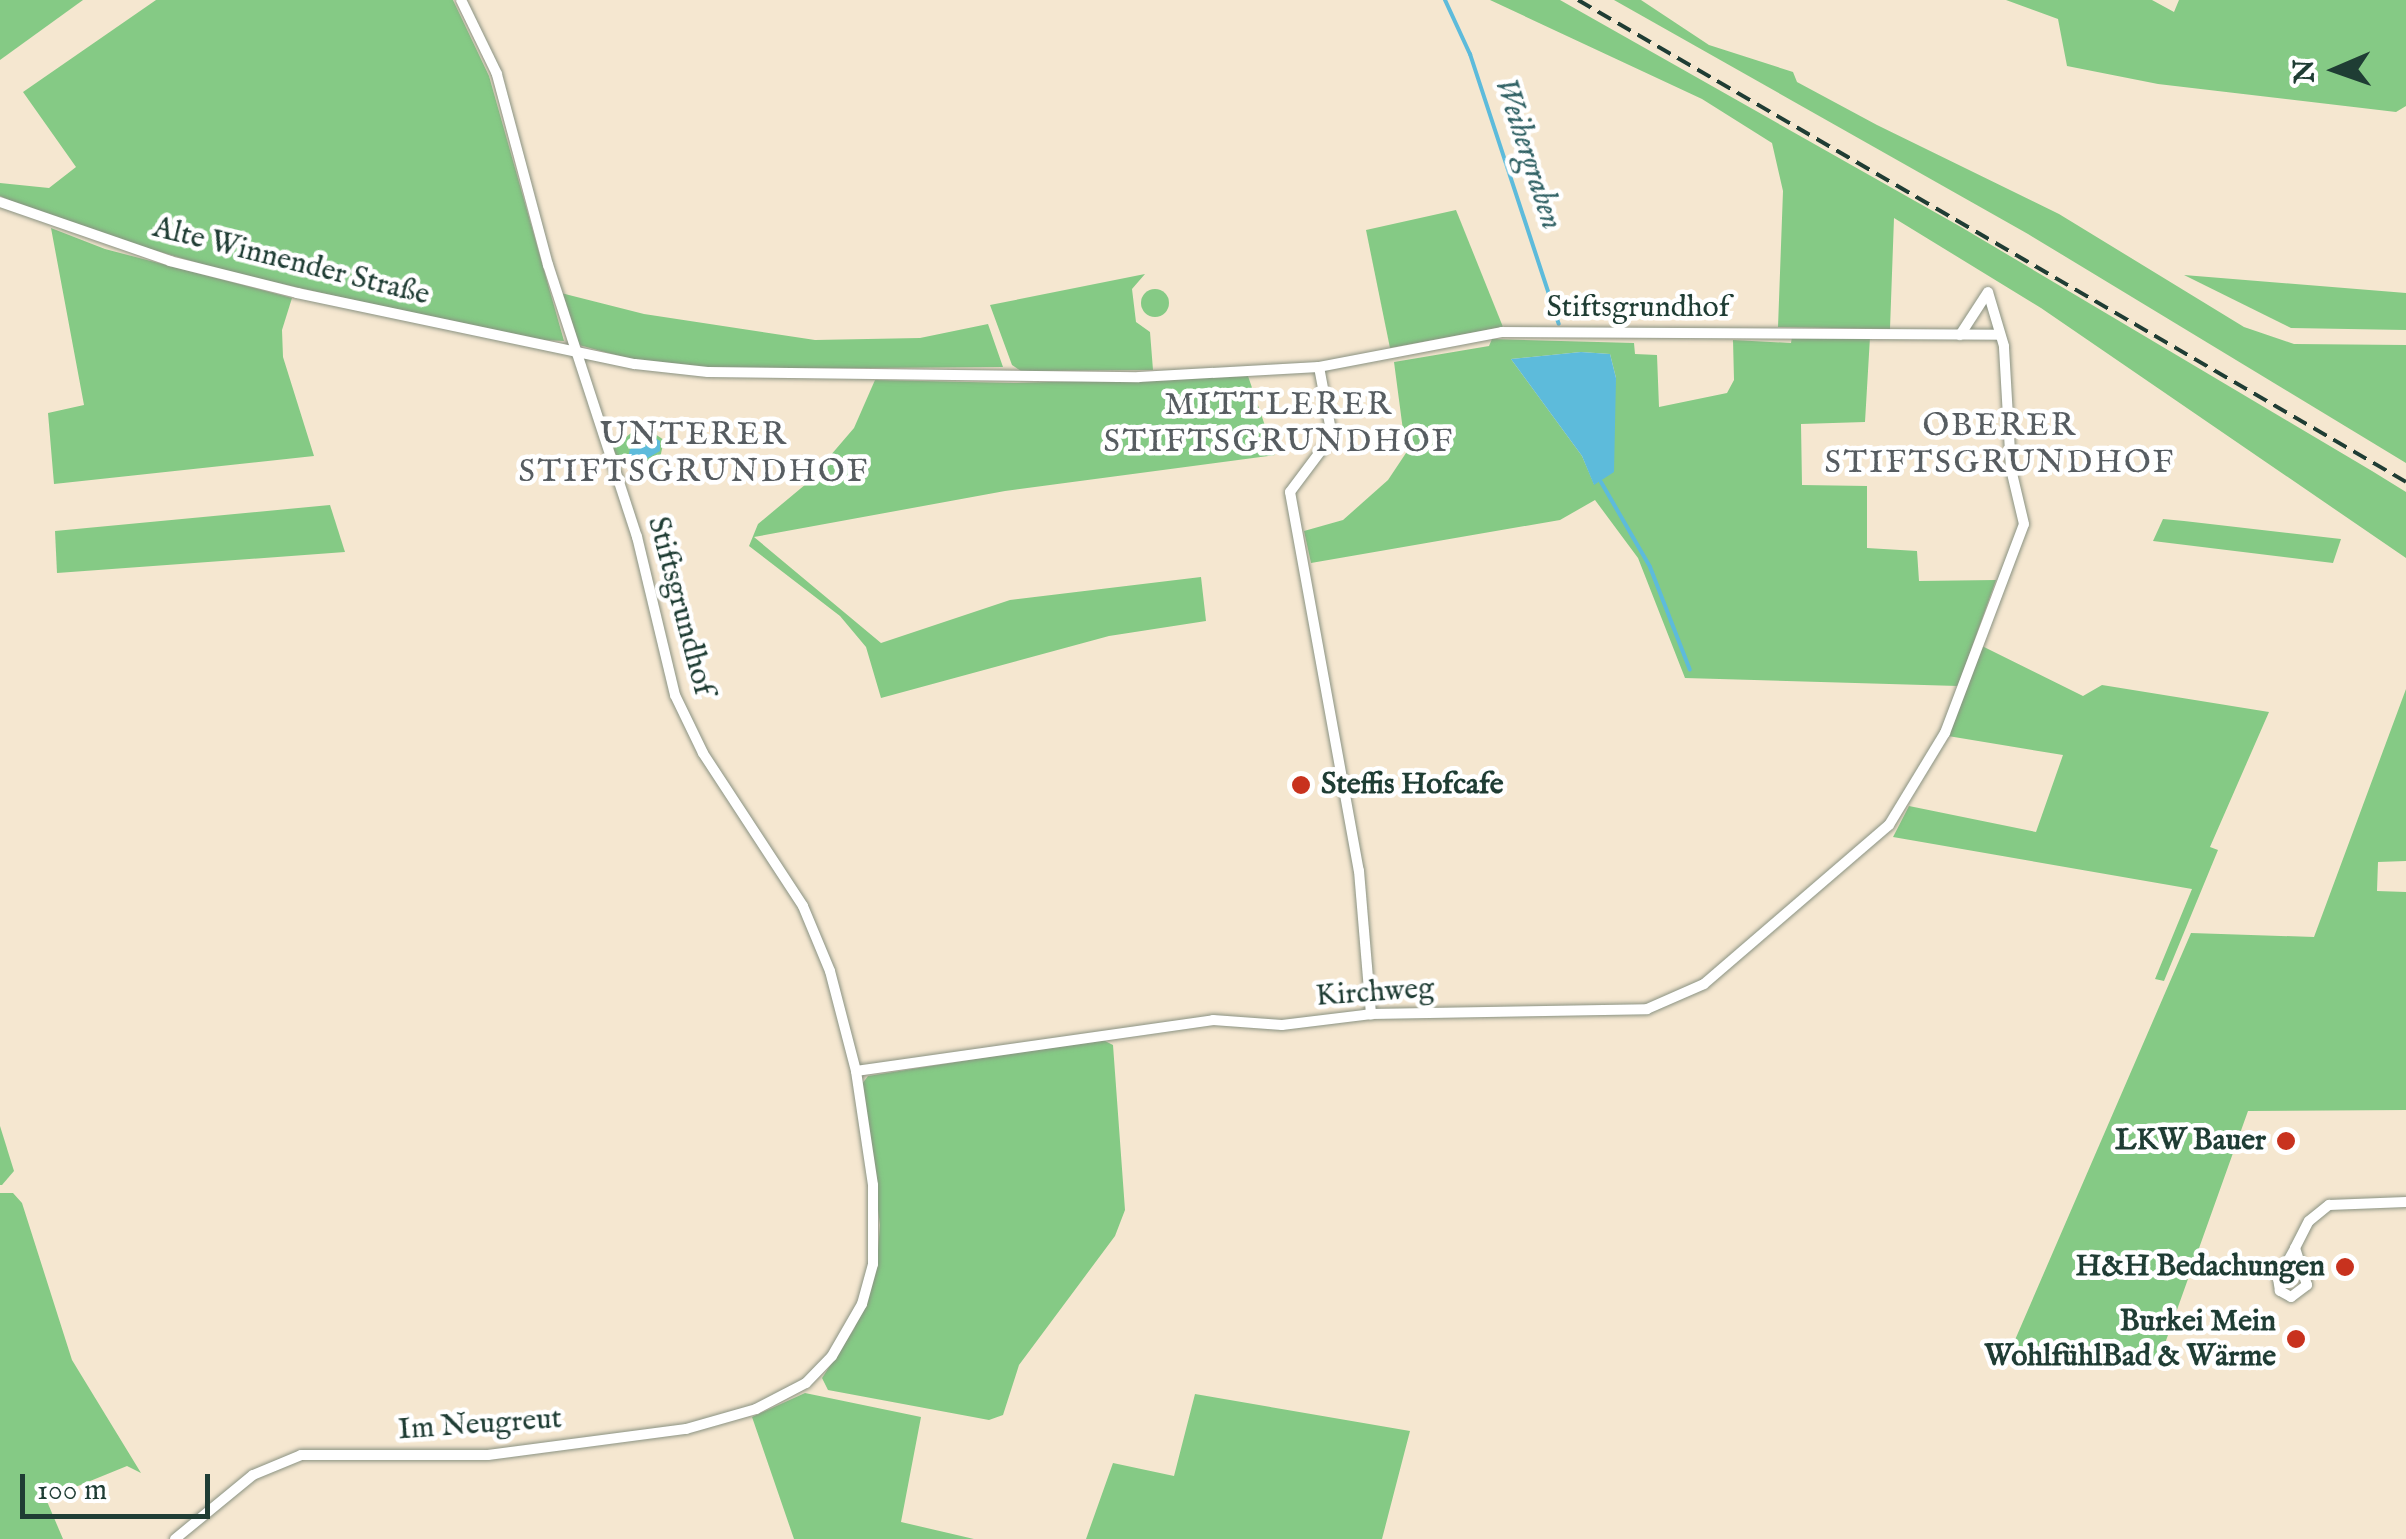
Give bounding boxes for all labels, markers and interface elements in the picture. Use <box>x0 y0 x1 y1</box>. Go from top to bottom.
north arrow <box>2286 20 2386 120</box>
text: N <box>2288 58 2323 84</box>
water label: Weihergraben <box>1484 73 1570 235</box>
street label: Alte Winnender Straße <box>149 210 433 314</box>
street label: Stiftsgrundhof <box>1546 290 1730 326</box>
district label: MITTLERER STIFTSGRUNDHOF <box>1104 388 1454 463</box>
district label: OBERER STIFTSGRUNDHOF <box>1825 409 2175 484</box>
district label: UNTERER STIFTSGRUNDHOF <box>519 418 869 493</box>
street label: Stiftsgrundhof <box>639 513 721 699</box>
place label: Steffis Hofcafe <box>1321 767 1504 803</box>
marker: Steffis Hofcafe <box>1290 774 1312 796</box>
street label: Kirchweg <box>1315 971 1435 1015</box>
place label: LKW Bauer <box>2115 1123 2266 1159</box>
marker: LKW Bauer <box>2275 1130 2297 1152</box>
place label: H&H Bedachungen <box>2076 1249 2325 1285</box>
marker: H&H Bedachungen <box>2334 1256 2356 1278</box>
place label: Burkei Mein WohlfühlBad & Wärme <box>1984 1304 2276 1374</box>
marker: Burkei Mein WohlfühlBad & Wärme <box>2285 1328 2307 1350</box>
street label: Im Neugreut <box>397 1401 563 1449</box>
scale bar <box>25 1454 215 1516</box>
text: 100 m <box>37 1472 107 1510</box>

